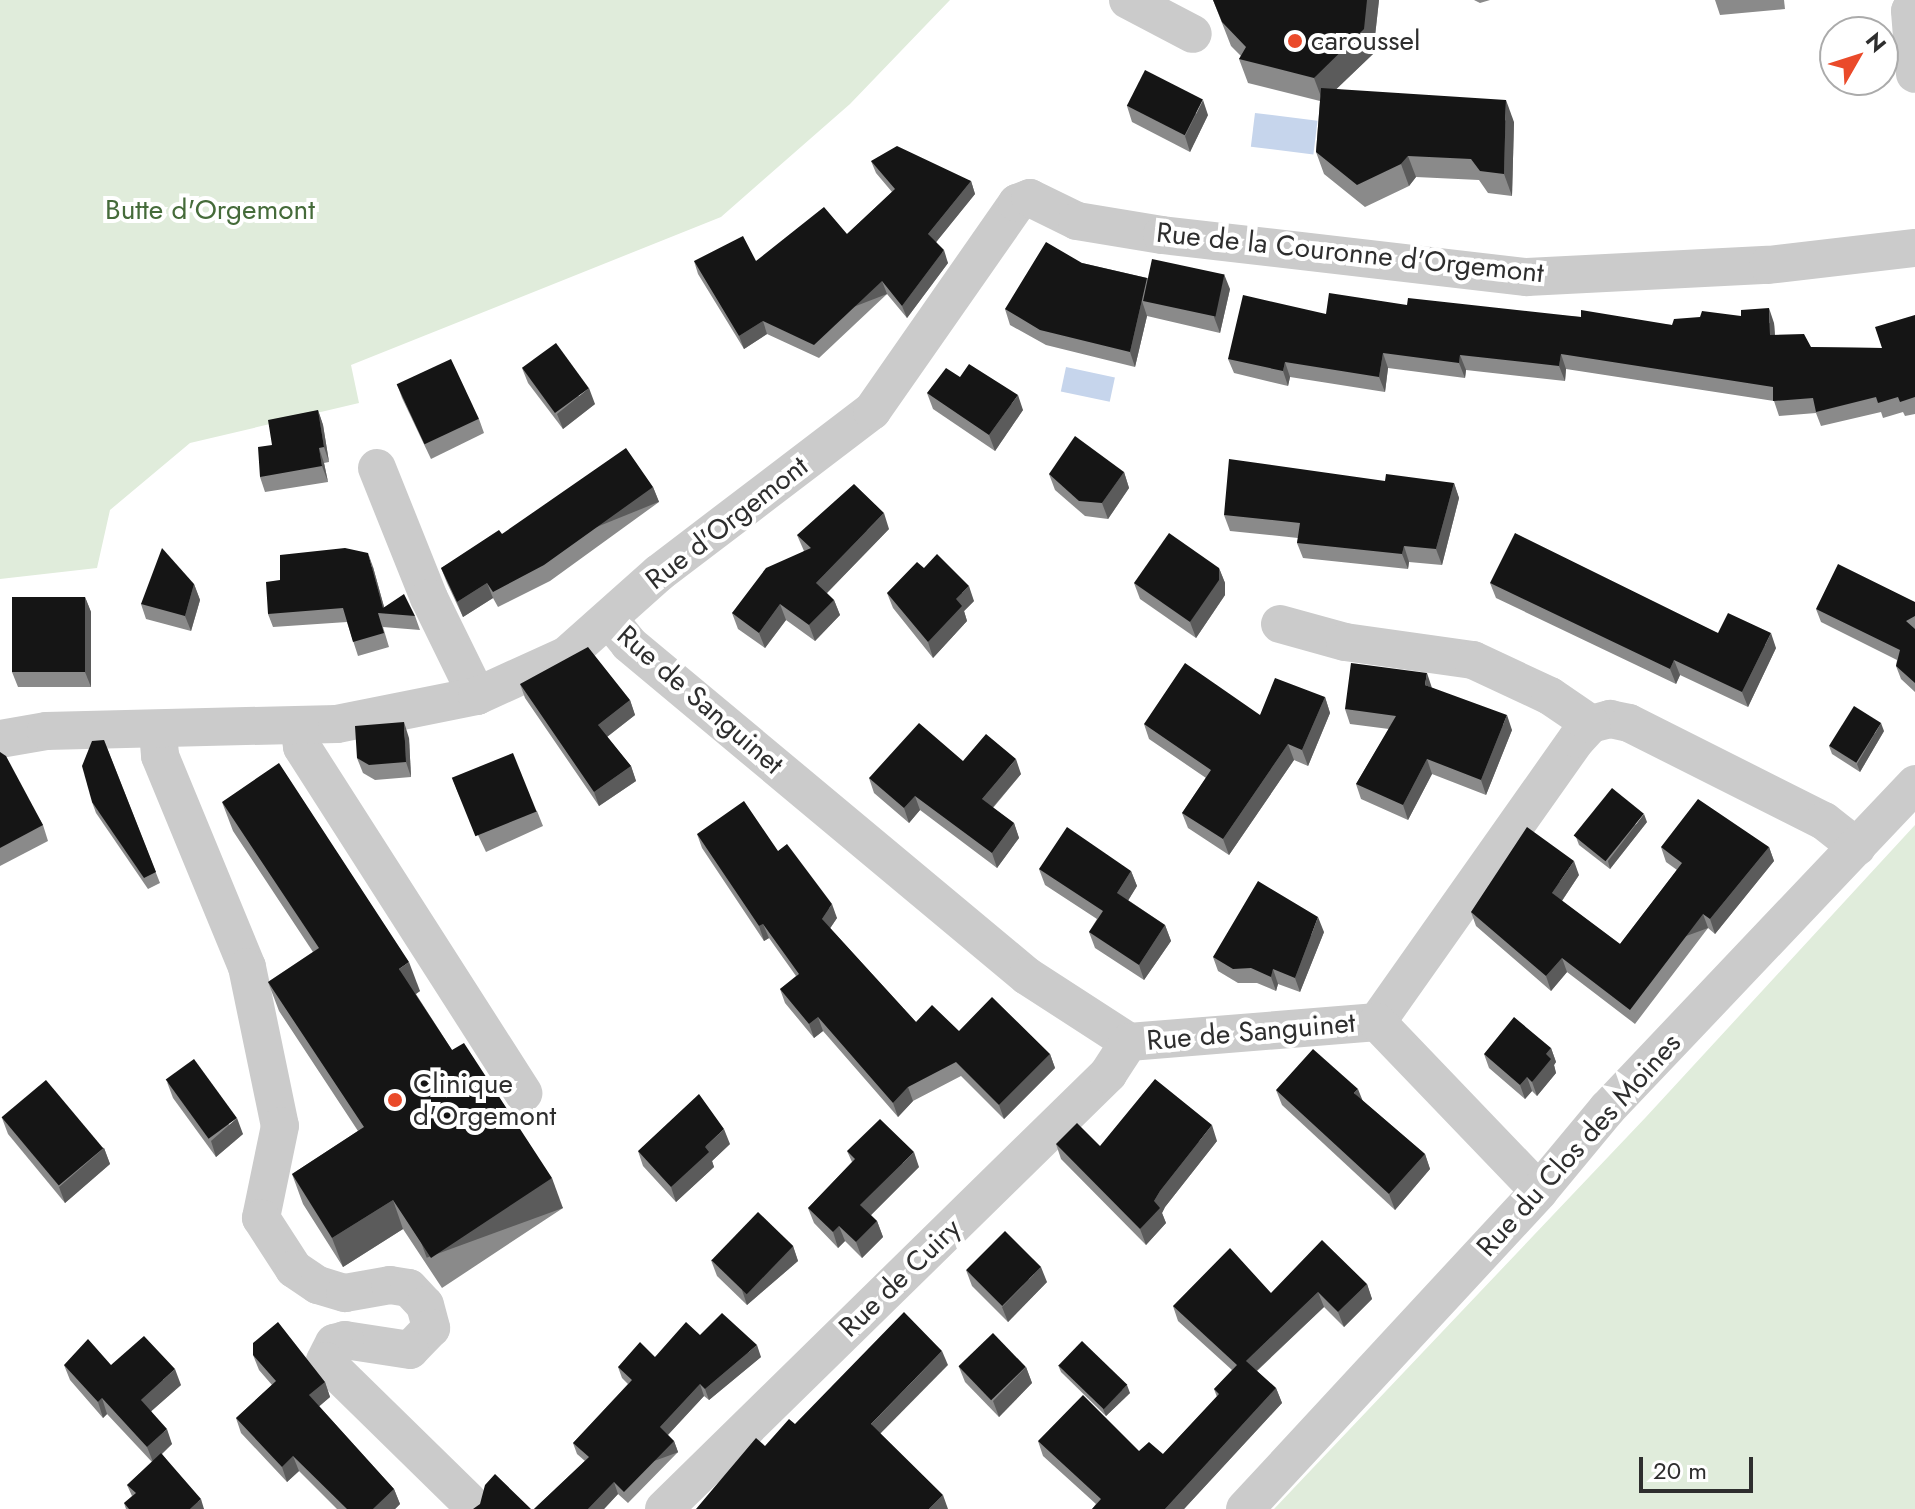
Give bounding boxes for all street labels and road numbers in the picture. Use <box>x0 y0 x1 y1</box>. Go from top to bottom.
street label: Rue de la Couronne d'Orgemont <box>1155 216 1545 290</box>
street label: Rue d'Orgemont <box>639 449 815 597</box>
street label: Rue de Sanguinet <box>610 619 790 781</box>
street label: Rue de Sanguinet <box>1145 1006 1357 1058</box>
street label: Rue du Clos des Moines <box>1470 1027 1688 1263</box>
street label: Rue de Cuiry <box>832 1212 968 1344</box>

